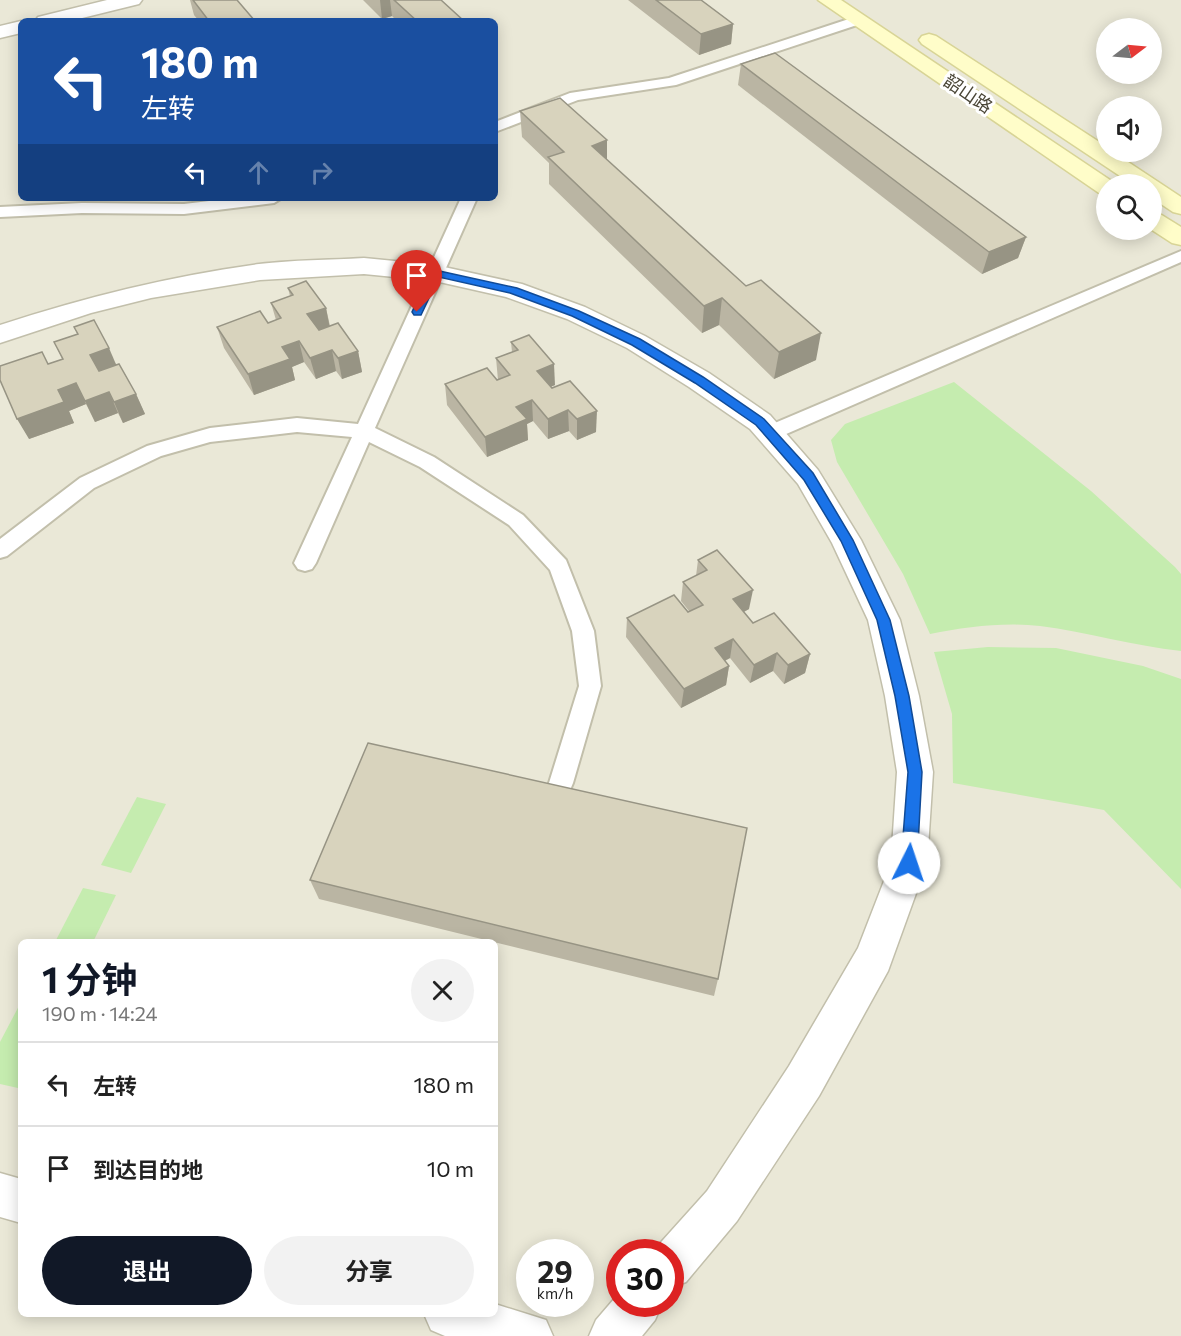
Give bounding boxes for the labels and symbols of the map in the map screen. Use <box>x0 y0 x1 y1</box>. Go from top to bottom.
north arrow <box>1096 18 1162 84</box>
street label: 韶山路 <box>940 69 997 117</box>
pin <box>391 250 442 312</box>
position arrow <box>877 831 941 895</box>
speed limit sign: 30 <box>606 1239 684 1317</box>

